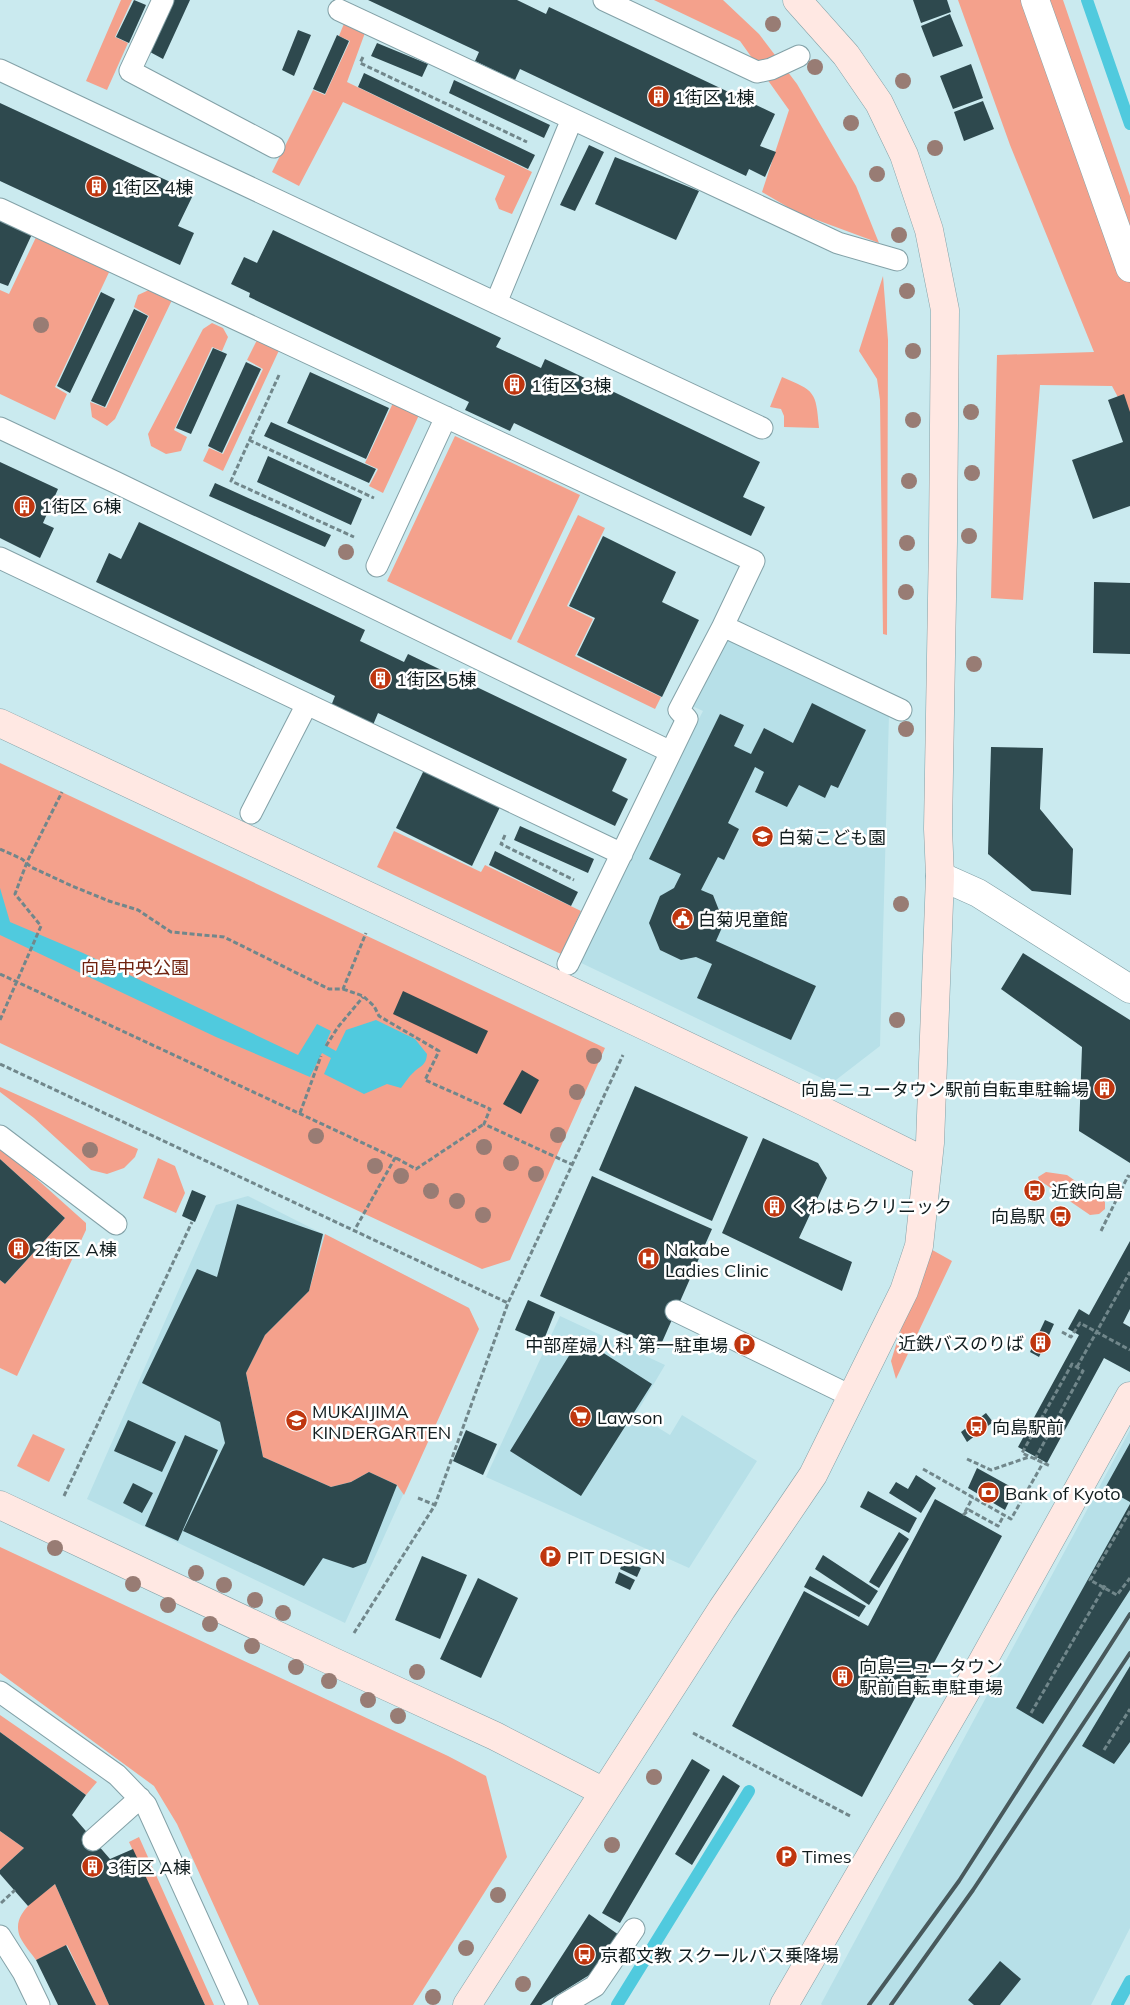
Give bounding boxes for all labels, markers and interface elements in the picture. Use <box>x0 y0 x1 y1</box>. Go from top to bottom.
building icon: 1街区 1棟 <box>646 85 670 109</box>
place label: 1街区 1棟 <box>674 86 754 109</box>
building icon: 1街区 4棟 <box>85 175 109 199</box>
place label: 1街区 4棟 <box>113 176 193 199</box>
building icon: 1街区 3棟 <box>503 373 527 397</box>
place label: 1街区 3棟 <box>531 374 611 397</box>
building icon: 1街区 6棟 <box>13 494 37 518</box>
place label: 1街区 6棟 <box>41 495 121 518</box>
building icon: 1街区 5棟 <box>368 667 392 691</box>
place label: 1街区 5棟 <box>396 668 476 691</box>
school or university icon: 白菊こども園 <box>750 825 774 849</box>
place label: 白菊こども園 <box>778 826 886 849</box>
public building icon: 白菊児童館 <box>670 907 694 931</box>
place label: 白菊児童館 <box>698 908 788 931</box>
park label: 向島中央公園 <box>81 956 189 979</box>
building icon: 向島ニュータウン駅前自転車駐輪場 <box>1093 1077 1117 1101</box>
place label: 向島ニュータウン駅前自転車駐輪場 <box>801 1078 1089 1101</box>
bus stop icon: 近鉄向島 <box>1023 1179 1047 1203</box>
place label: 近鉄向島 <box>1051 1180 1123 1203</box>
building icon: くわはらクリニック <box>762 1194 786 1218</box>
place label: くわはらクリニック <box>790 1195 952 1218</box>
bus stop icon: 向島駅 <box>1049 1204 1073 1228</box>
place label: 向島駅 <box>991 1205 1045 1228</box>
building icon: 2街区 A棟 <box>6 1237 30 1261</box>
place label: 2街区 A棟 <box>34 1238 117 1261</box>
place label: Nakabe Ladies Clinic <box>665 1238 769 1282</box>
hospital icon: Nakabe Ladies Clinic <box>637 1247 661 1271</box>
building icon: 近鉄バスのりば <box>1028 1331 1052 1355</box>
place label: 近鉄バスのりば <box>898 1332 1024 1355</box>
parking icon: 中部産婦人科 第一駐車場 <box>732 1333 756 1357</box>
place label: 中部産婦人科 第一駐車場 <box>525 1334 728 1357</box>
place label: MUKAIJIMA KINDERGARTEN <box>312 1400 451 1444</box>
supermarket icon: Lawson <box>569 1405 593 1429</box>
place label: Lawson <box>597 1406 663 1429</box>
school or university icon: MUKAIJIMA KINDERGARTEN <box>284 1409 308 1433</box>
bus stop icon: 向島駅前 <box>964 1415 988 1439</box>
place label: 向島駅前 <box>992 1416 1064 1439</box>
bank icon: Bank of Kyoto <box>977 1481 1001 1505</box>
place label: Bank of Kyoto <box>1005 1482 1121 1505</box>
parking icon: PIT DESIGN <box>539 1545 563 1569</box>
place label: PIT DESIGN <box>567 1546 665 1569</box>
place label: 向島ニュータウン 駅前自転車駐車場 <box>859 1655 1003 1699</box>
building icon: 向島ニュータウン 駅前自転車駐車場 <box>831 1664 855 1688</box>
parking icon: Times <box>774 1844 798 1868</box>
place label: Times <box>802 1845 852 1868</box>
building icon: 3街区 A棟 <box>80 1855 104 1879</box>
place label: 3街区 A棟 <box>108 1856 191 1879</box>
bus stop icon: 京都文教 スクールバス乗降場 <box>572 1943 596 1967</box>
place label: 京都文教 スクールバス乗降場 <box>600 1944 839 1967</box>

